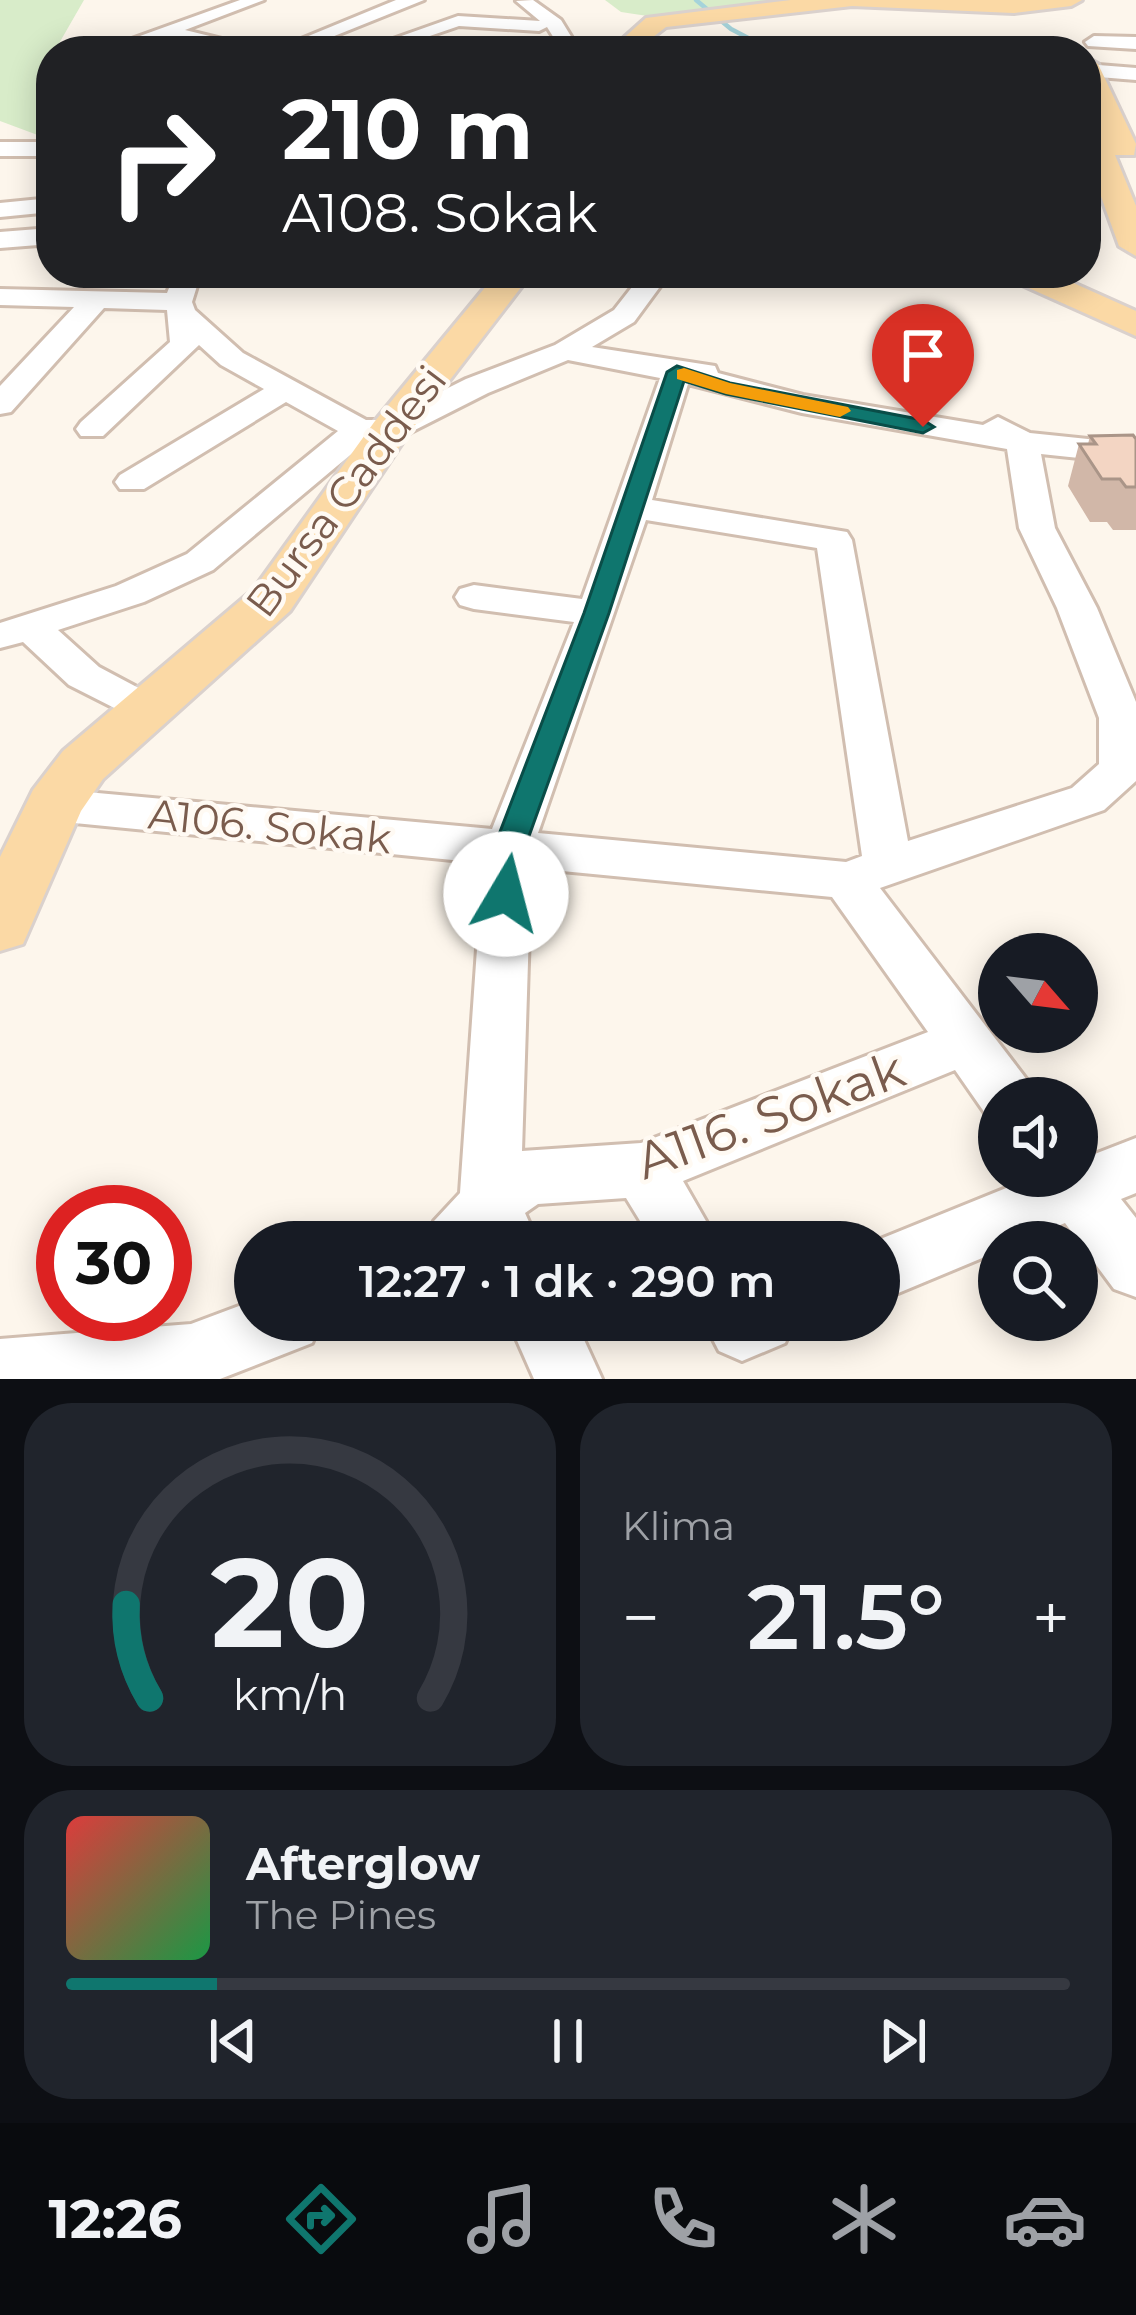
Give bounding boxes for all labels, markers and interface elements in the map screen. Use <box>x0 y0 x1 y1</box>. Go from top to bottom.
text: 210 m <box>282 78 533 180</box>
icon: right <box>84 84 240 240</box>
text: A108. Sokak <box>282 180 597 246</box>
pin <box>872 304 974 427</box>
icon: arrive <box>890 322 956 388</box>
street label: Bursa Caddesi <box>235 355 457 627</box>
street label: A106. Sokak <box>146 787 394 865</box>
position arrow <box>443 831 569 957</box>
north arrow <box>978 933 1098 1053</box>
map controls <box>978 933 1098 1341</box>
street label: A116. Sokak <box>627 1038 913 1192</box>
button: sound <box>978 1077 1098 1197</box>
speed limit sign: 30 <box>36 1185 192 1341</box>
button: search <box>978 1221 1098 1341</box>
text: 12:27 · 1 dk · 290 m <box>359 1253 775 1308</box>
text: Klima <box>622 1502 735 1550</box>
text: 20 <box>211 1526 369 1678</box>
text: 21.5° <box>747 1562 945 1672</box>
text: − <box>622 1577 660 1658</box>
text: + <box>1032 1577 1070 1658</box>
text: km/h <box>233 1667 347 1720</box>
text: Afterglow <box>246 1836 480 1891</box>
text: The Pines <box>246 1891 436 1939</box>
icon: previous <box>200 2008 266 2074</box>
icon: pause <box>535 2008 601 2074</box>
icon: next <box>870 2008 936 2074</box>
icon: directions <box>279 2177 363 2261</box>
icon: music <box>460 2177 544 2261</box>
icon: phone <box>641 2177 725 2261</box>
icon: climate <box>822 2177 906 2261</box>
icon: car <box>1003 2177 1087 2261</box>
text: 12:26 <box>49 2186 182 2252</box>

